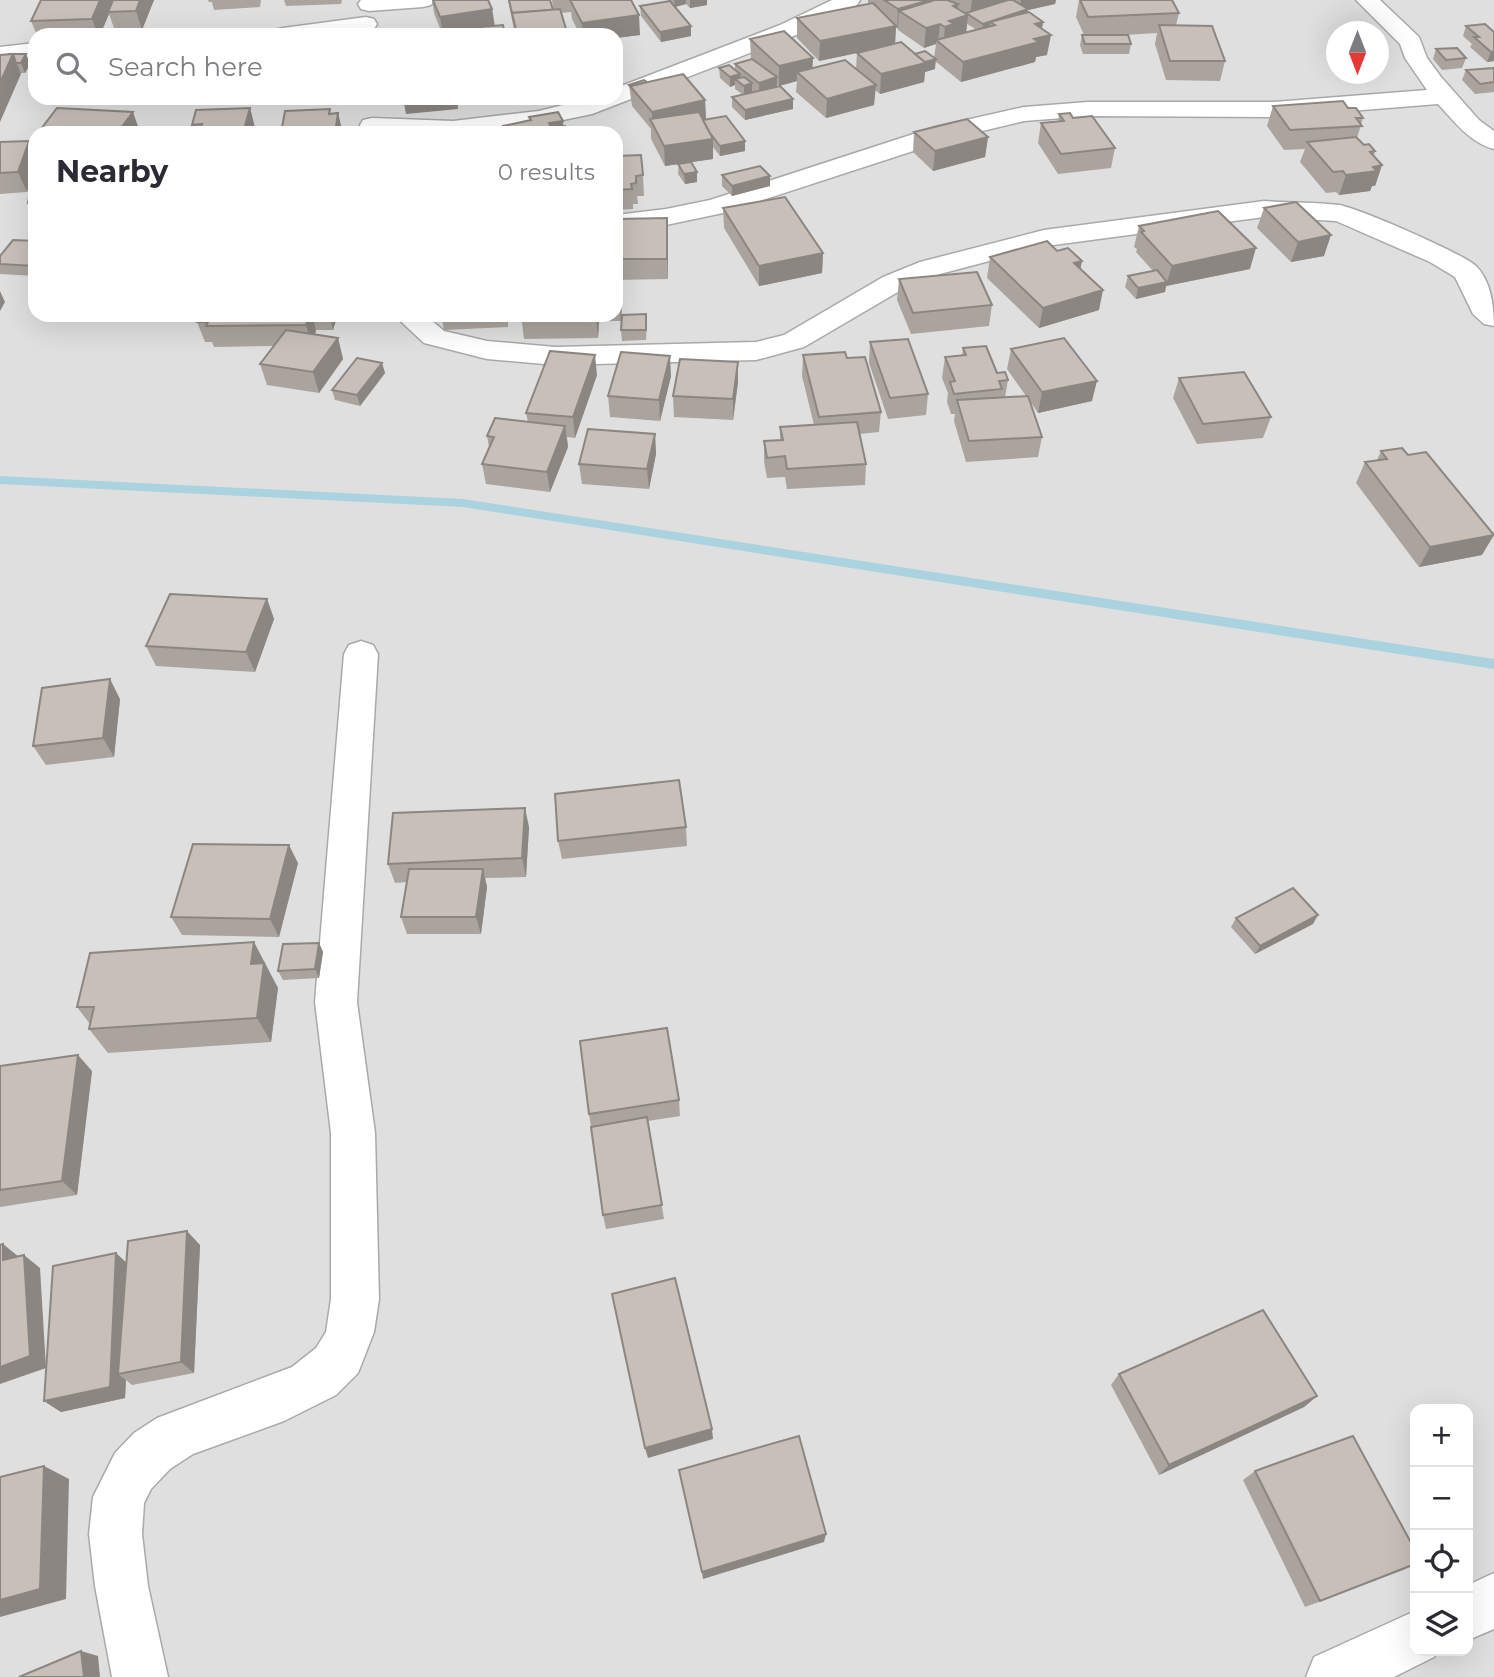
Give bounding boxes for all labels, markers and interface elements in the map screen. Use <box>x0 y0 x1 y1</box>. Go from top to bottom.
north arrow <box>1326 21 1389 84</box>
search box <box>28 28 623 105</box>
icon: search <box>52 48 90 86</box>
text: Search here <box>108 51 263 83</box>
text: Nearby <box>56 153 168 190</box>
text: 0 results <box>498 158 595 186</box>
map controls <box>1410 1404 1473 1656</box>
button: + <box>1410 1404 1473 1467</box>
button: − <box>1410 1467 1473 1530</box>
button: locate <box>1410 1530 1473 1593</box>
button: layers <box>1410 1593 1473 1656</box>

